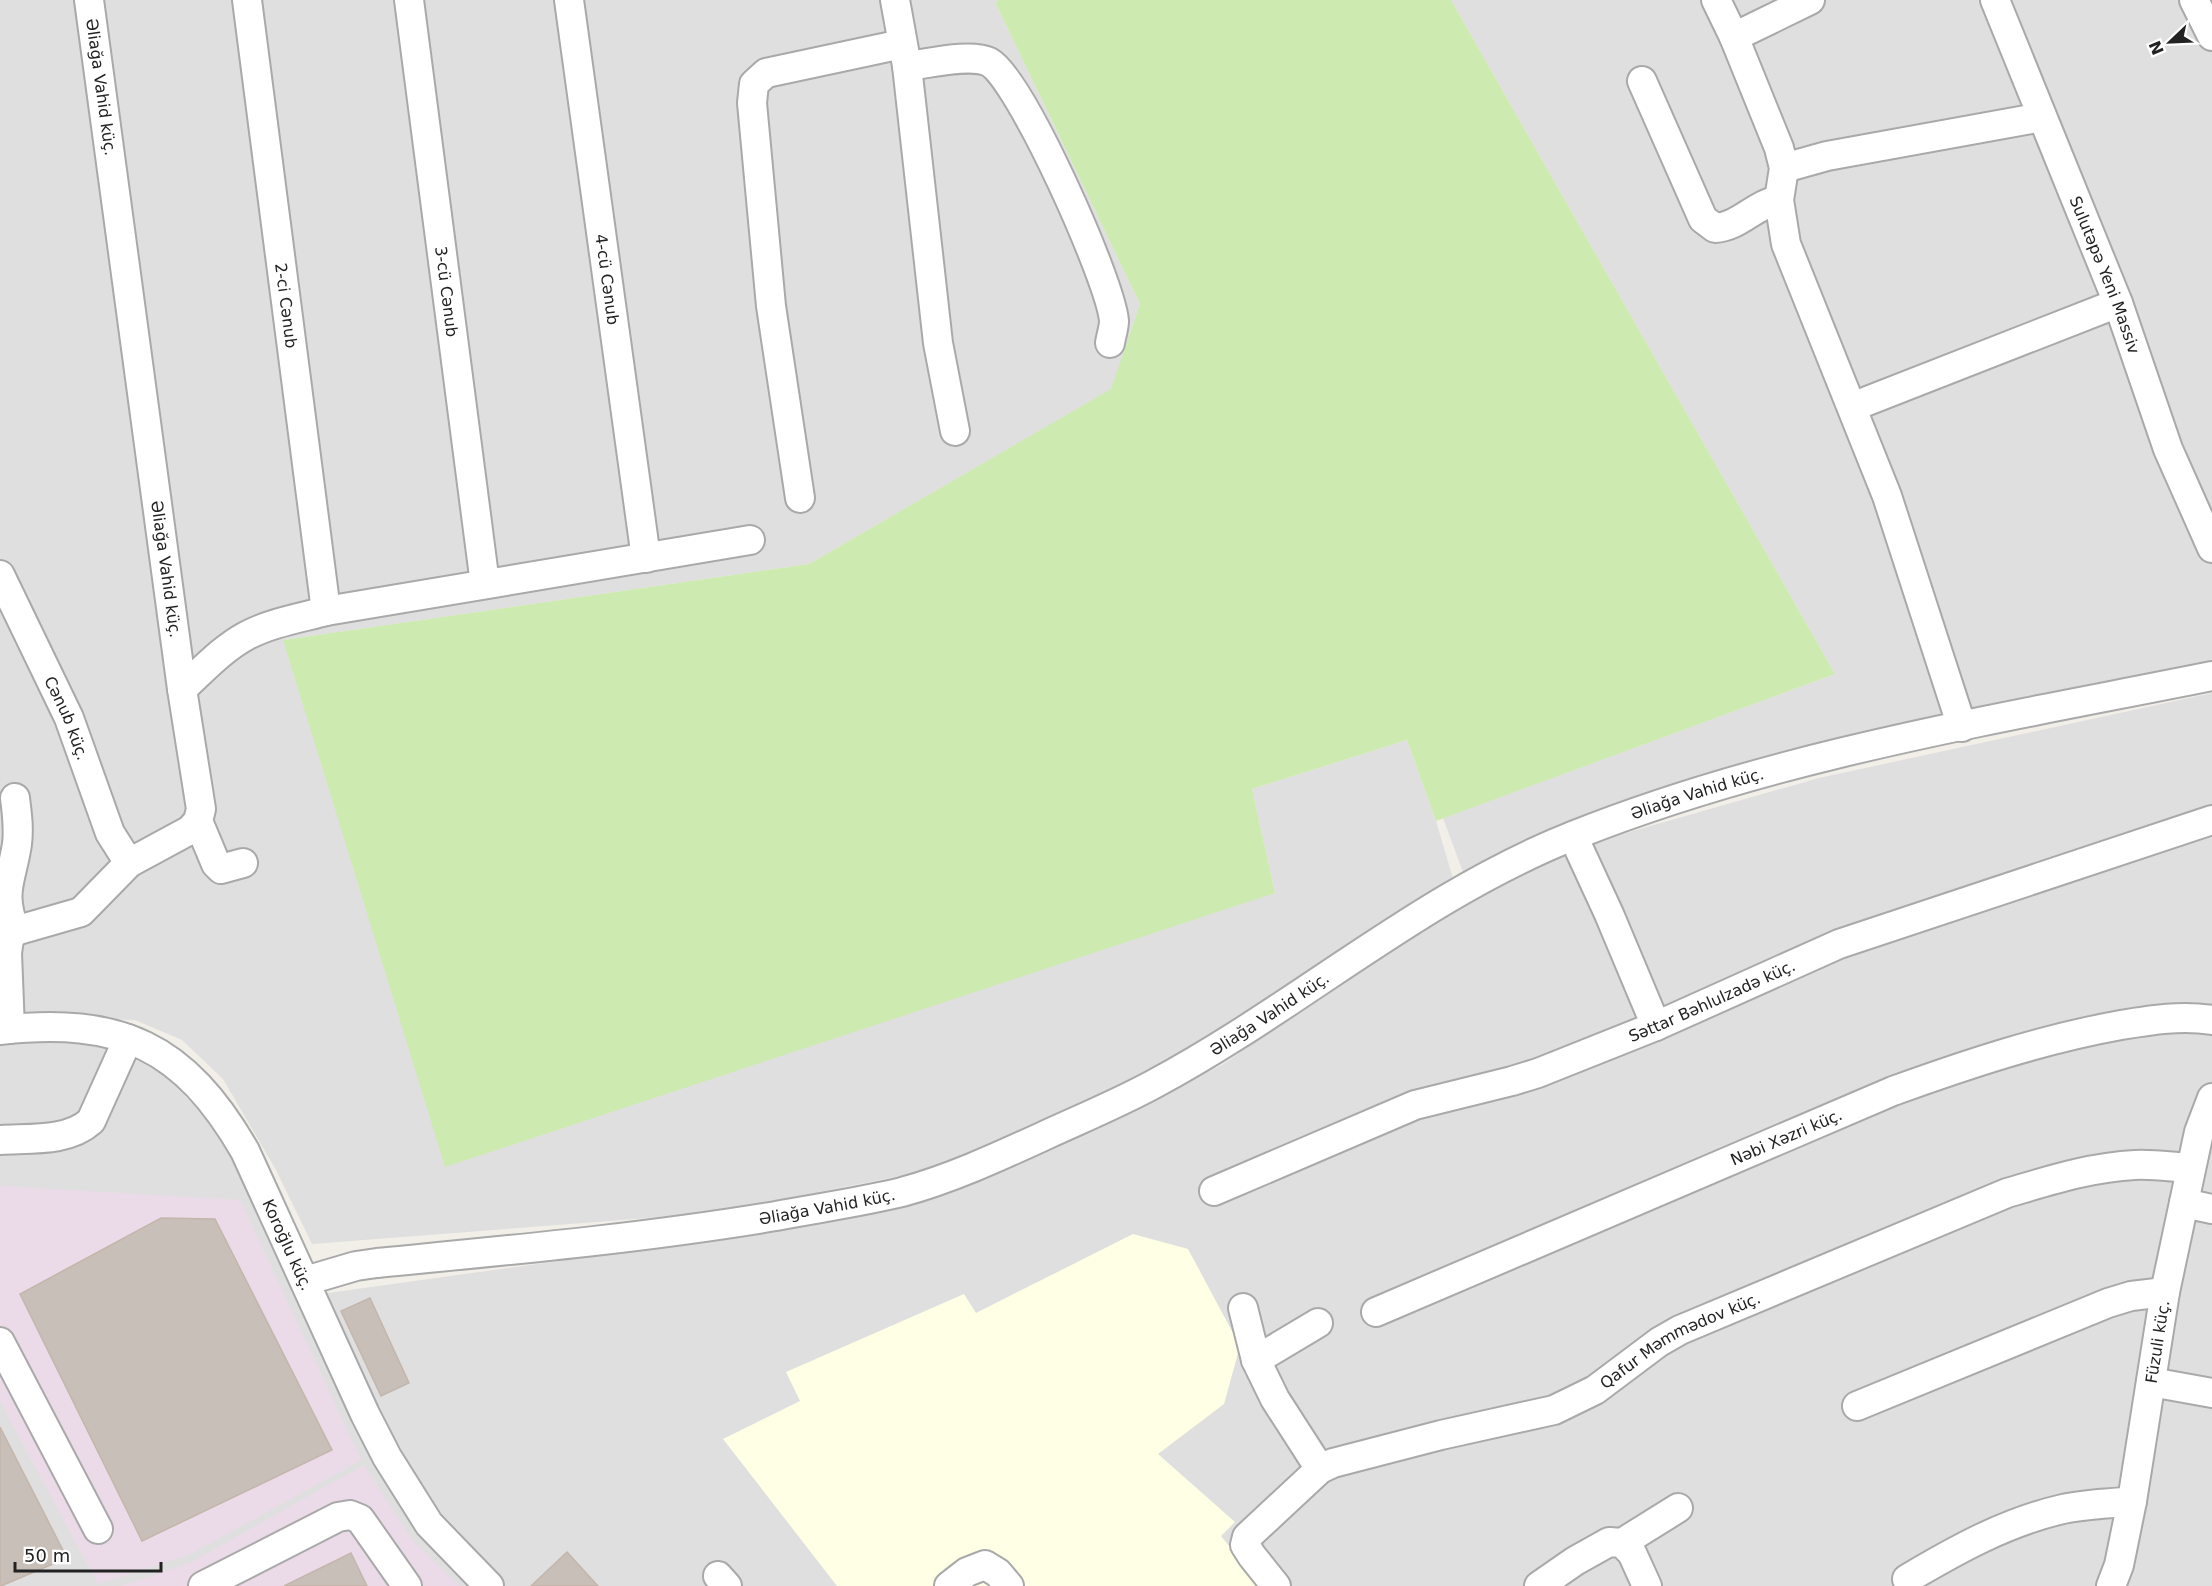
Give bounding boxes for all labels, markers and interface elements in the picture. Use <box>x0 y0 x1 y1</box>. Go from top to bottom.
north arrow <box>2140 12 2200 72</box>
street label: Əliağa Vahid küç. <box>82 17 120 157</box>
text: N <box>2145 38 2168 58</box>
street label: Sulutəpə Yeni Massiv <box>2066 193 2144 356</box>
street label: 4-cü Cənub <box>592 233 623 326</box>
street label: 3-cü Cənub <box>432 245 462 338</box>
street label: 2-ci Cənub <box>272 262 301 349</box>
street label: Əliağa Vahid küç. <box>147 499 185 639</box>
street label: Cənub küç. <box>41 673 93 763</box>
street label: Əliağa Vahid küç. <box>1628 764 1766 823</box>
street label: Səttar Bəhlulzadə küç. <box>1626 955 1798 1046</box>
street label: Əliağa Vahid küç. <box>1206 968 1332 1059</box>
street label: Nəbi Xəzri küç. <box>1727 1104 1845 1169</box>
street label: Əliağa Vahid küç. <box>757 1184 897 1228</box>
street label: Koroğlu küç. <box>259 1196 317 1293</box>
street label: Qafur Məmmədov küç. <box>1596 1288 1763 1393</box>
street label: Füzuli küç. <box>2141 1299 2173 1385</box>
scale bar <box>15 1535 160 1573</box>
text: 50 m <box>24 1545 70 1566</box>

